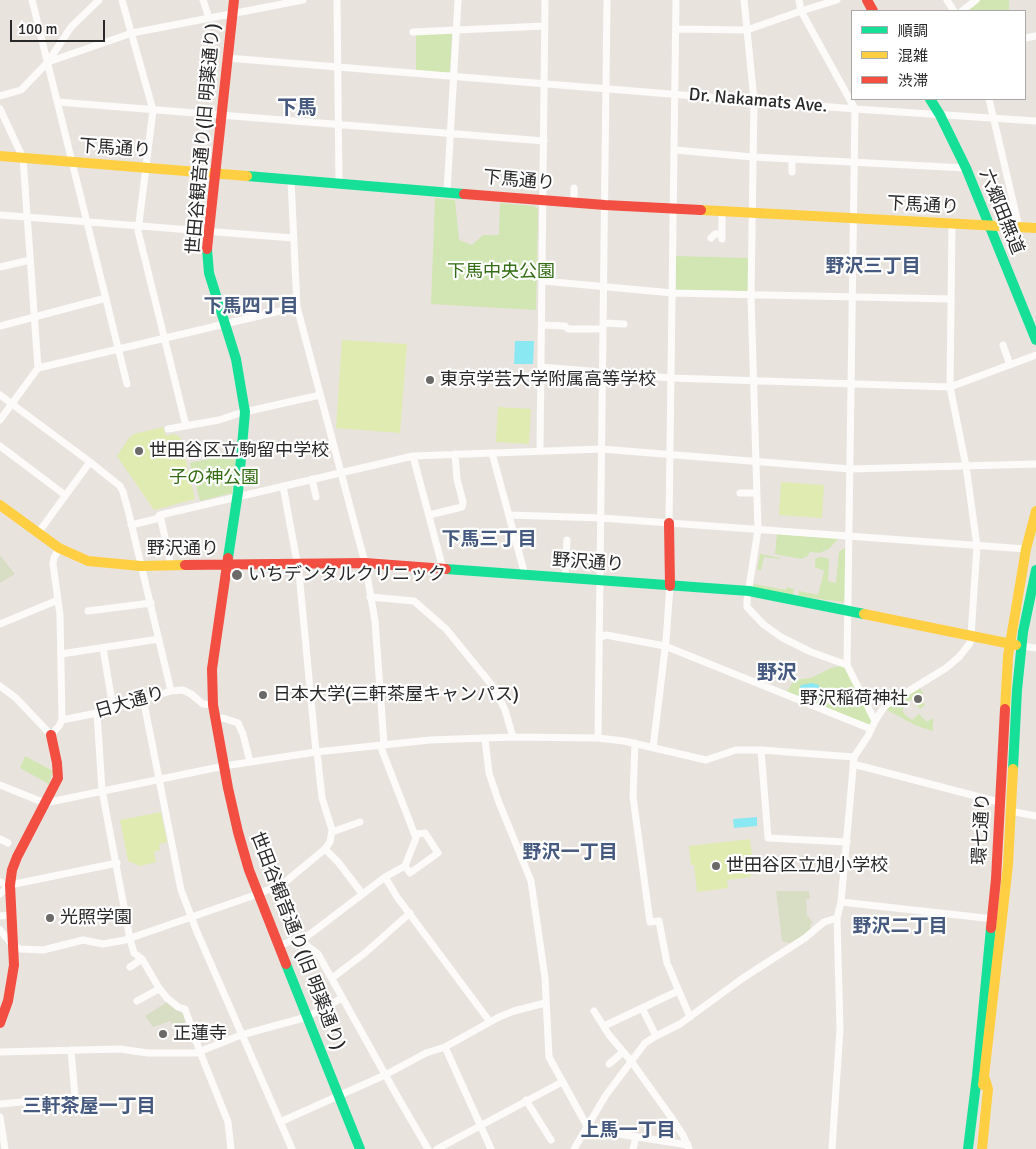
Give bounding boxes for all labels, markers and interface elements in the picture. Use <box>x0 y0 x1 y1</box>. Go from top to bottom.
scale bar <box>12 10 108 42</box>
legend <box>851 10 1026 100</box>
text: 100 m <box>18 20 58 38</box>
text: 順調 <box>898 22 928 40</box>
street label: 世田谷観音通り(旧 明薬通り) <box>183 23 225 255</box>
text: 混雑 <box>898 47 928 65</box>
text: 渋滞 <box>898 72 928 90</box>
street label: Dr. Nakamats Ave. <box>688 84 828 118</box>
district label: 下馬 <box>277 97 317 121</box>
street label: 下馬通り <box>78 136 152 162</box>
street label: 六郷田無道 <box>974 166 1028 258</box>
street label: 下馬通り <box>482 167 556 195</box>
street label: 下馬通り <box>886 193 960 219</box>
district label: 野沢三丁目 <box>826 256 920 278</box>
park label: 下馬中央公園 <box>447 261 555 283</box>
district label: 下馬四丁目 <box>204 296 298 318</box>
place label: 東京学芸大学附属高等学校 <box>440 369 656 391</box>
marker: 東京学芸大学附属高等学校 <box>424 374 436 386</box>
place label: 世田谷区立駒留中学校 <box>149 440 329 462</box>
marker: 世田谷区立駒留中学校 <box>133 445 145 457</box>
park label: 子の神公園 <box>169 467 259 489</box>
district label: 下馬三丁目 <box>442 529 536 551</box>
street label: 野沢通り <box>147 538 219 560</box>
street label: 野沢通り <box>551 550 625 576</box>
place label: いちデンタルクリニック <box>248 564 446 586</box>
marker: いちデンタルクリニック <box>230 568 244 582</box>
district label: 野沢 <box>757 662 797 686</box>
street label: 日大通り <box>92 683 168 723</box>
place label: 日本大学(三軒茶屋キャンパス) <box>273 684 519 706</box>
place label: 野沢稲荷神社 <box>800 688 908 710</box>
marker: 日本大学(三軒茶屋キャンパス) <box>257 689 269 701</box>
marker: 野沢稲荷神社 <box>912 693 924 705</box>
street label: 環七通り <box>969 792 995 866</box>
street label: 世田谷観音通り(旧 明薬通り) <box>245 829 349 1053</box>
district label: 野沢一丁目 <box>523 842 617 864</box>
place label: 世田谷区立旭小学校 <box>726 855 888 877</box>
marker: 世田谷区立旭小学校 <box>710 860 722 872</box>
place label: 光照学園 <box>60 907 132 929</box>
marker: 光照学園 <box>44 912 56 924</box>
district label: 野沢二丁目 <box>853 916 947 938</box>
place label: 正蓮寺 <box>173 1023 227 1045</box>
marker: 正蓮寺 <box>157 1028 169 1040</box>
district label: 三軒茶屋一丁目 <box>23 1096 155 1118</box>
district label: 上馬一丁目 <box>581 1120 675 1142</box>

